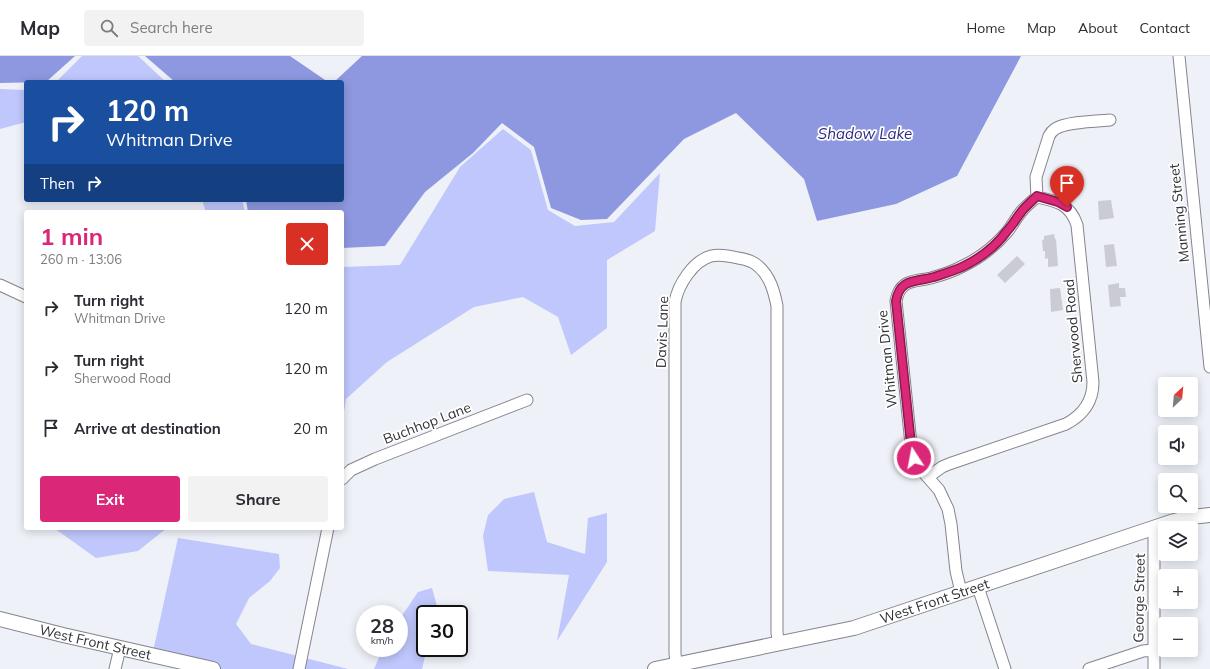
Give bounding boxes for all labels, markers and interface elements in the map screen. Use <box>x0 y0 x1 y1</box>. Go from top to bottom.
search box <box>84 10 364 46</box>
text: Map <box>20 16 60 40</box>
icon: search <box>98 17 120 39</box>
text: Search here <box>130 18 213 37</box>
text: Home <box>966 19 1005 37</box>
text: Map <box>1027 19 1056 37</box>
text: About <box>1078 19 1118 37</box>
text: Contact <box>1140 19 1190 37</box>
text: 120 m <box>106 93 189 128</box>
icon: right <box>40 96 92 148</box>
water label: Shadow Lake <box>818 124 912 143</box>
text: Whitman Drive <box>106 128 232 151</box>
street label: Manning Street <box>1165 163 1193 263</box>
pin <box>1050 166 1084 207</box>
icon: right <box>83 172 105 194</box>
icon: arrive <box>1056 172 1078 194</box>
text: Then <box>40 174 75 193</box>
text: 1 min <box>40 221 103 251</box>
button: close <box>286 223 328 265</box>
text: 260 m · 13:06 <box>40 251 122 267</box>
street label: Sherwood Road <box>1059 278 1087 384</box>
text: Turn right <box>74 291 144 310</box>
street label: Davis Lane <box>652 296 672 368</box>
icon: right <box>40 297 62 319</box>
text: 120 m <box>284 299 328 318</box>
street label: Whitman Drive <box>873 309 901 409</box>
text: Whitman Drive <box>74 310 165 326</box>
text: Turn right <box>74 351 144 370</box>
icon: right <box>40 357 62 379</box>
text: 120 m <box>284 359 328 378</box>
text: Sherwood Road <box>74 370 171 386</box>
north arrow <box>1158 377 1198 417</box>
map controls <box>1158 377 1198 657</box>
street label: Buchhop Lane <box>380 398 474 448</box>
icon: arrive <box>40 417 62 439</box>
text: Arrive at destination <box>74 419 221 438</box>
text: 20 m <box>293 419 328 438</box>
button: sound <box>1158 425 1198 465</box>
position arrow <box>893 437 935 479</box>
button: search <box>1158 473 1198 513</box>
button: Exit <box>40 476 180 522</box>
button: Share <box>188 476 328 522</box>
button: layers <box>1158 521 1198 561</box>
street label: George Street <box>1129 553 1149 643</box>
button: + <box>1158 569 1198 609</box>
street label: West Front Street <box>877 574 991 628</box>
speed limit sign: 30 <box>416 605 468 657</box>
text: 28 <box>370 613 394 638</box>
button: − <box>1158 617 1198 657</box>
street label: West Front Street <box>37 620 153 664</box>
text: km/h <box>371 634 393 647</box>

